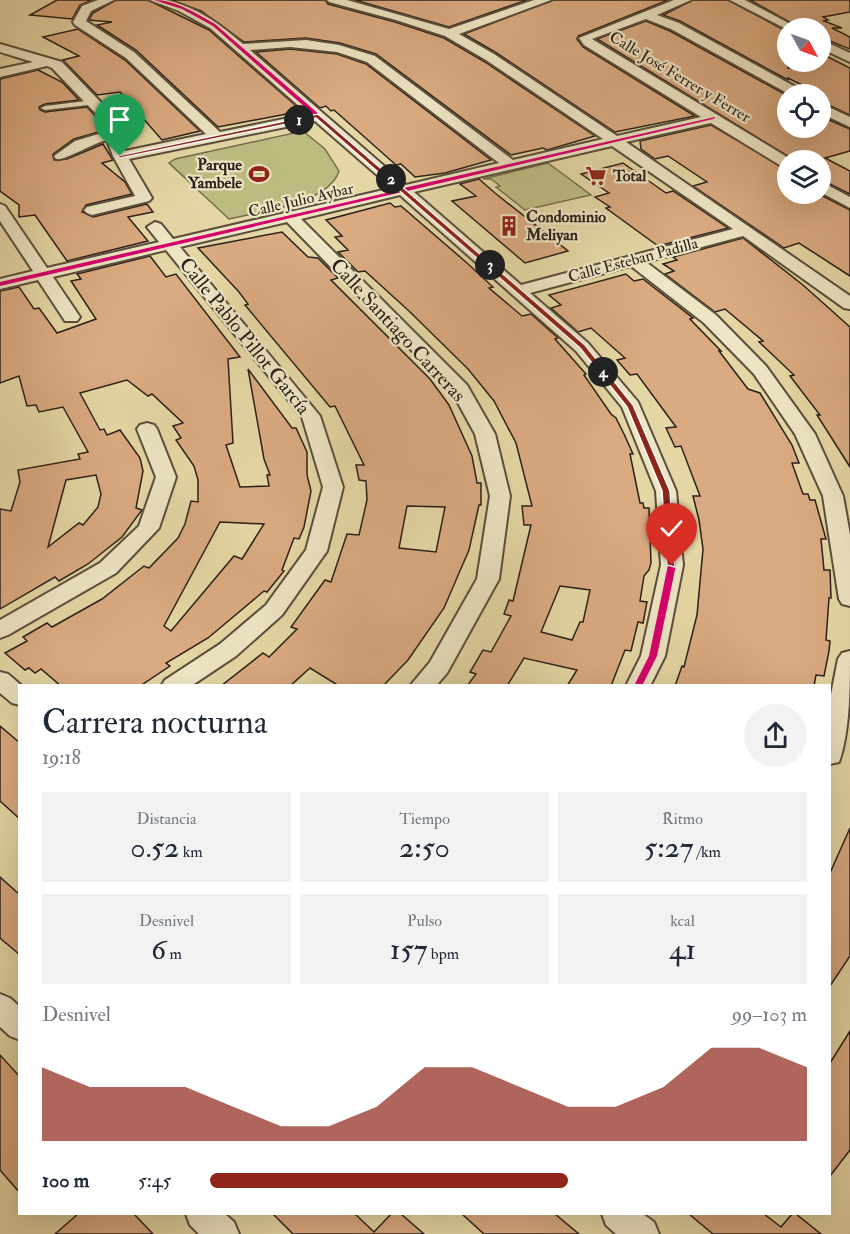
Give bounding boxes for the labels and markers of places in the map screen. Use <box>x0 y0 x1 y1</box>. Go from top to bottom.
pin <box>94 94 145 156</box>
pin: 1 <box>284 105 314 135</box>
place label: Parque Yambele <box>187 155 242 193</box>
sports icon: Parque Yambele <box>247 162 271 186</box>
pin: 2 <box>376 164 406 194</box>
supermarket icon: Total <box>584 164 608 188</box>
place label: Total <box>612 166 647 186</box>
place label: Condominio Meliyan <box>525 207 606 246</box>
building icon: Condominio Meliyan <box>497 214 521 238</box>
pin: 3 <box>475 250 505 280</box>
pin: 4 <box>588 357 618 387</box>
pin <box>646 503 697 565</box>

